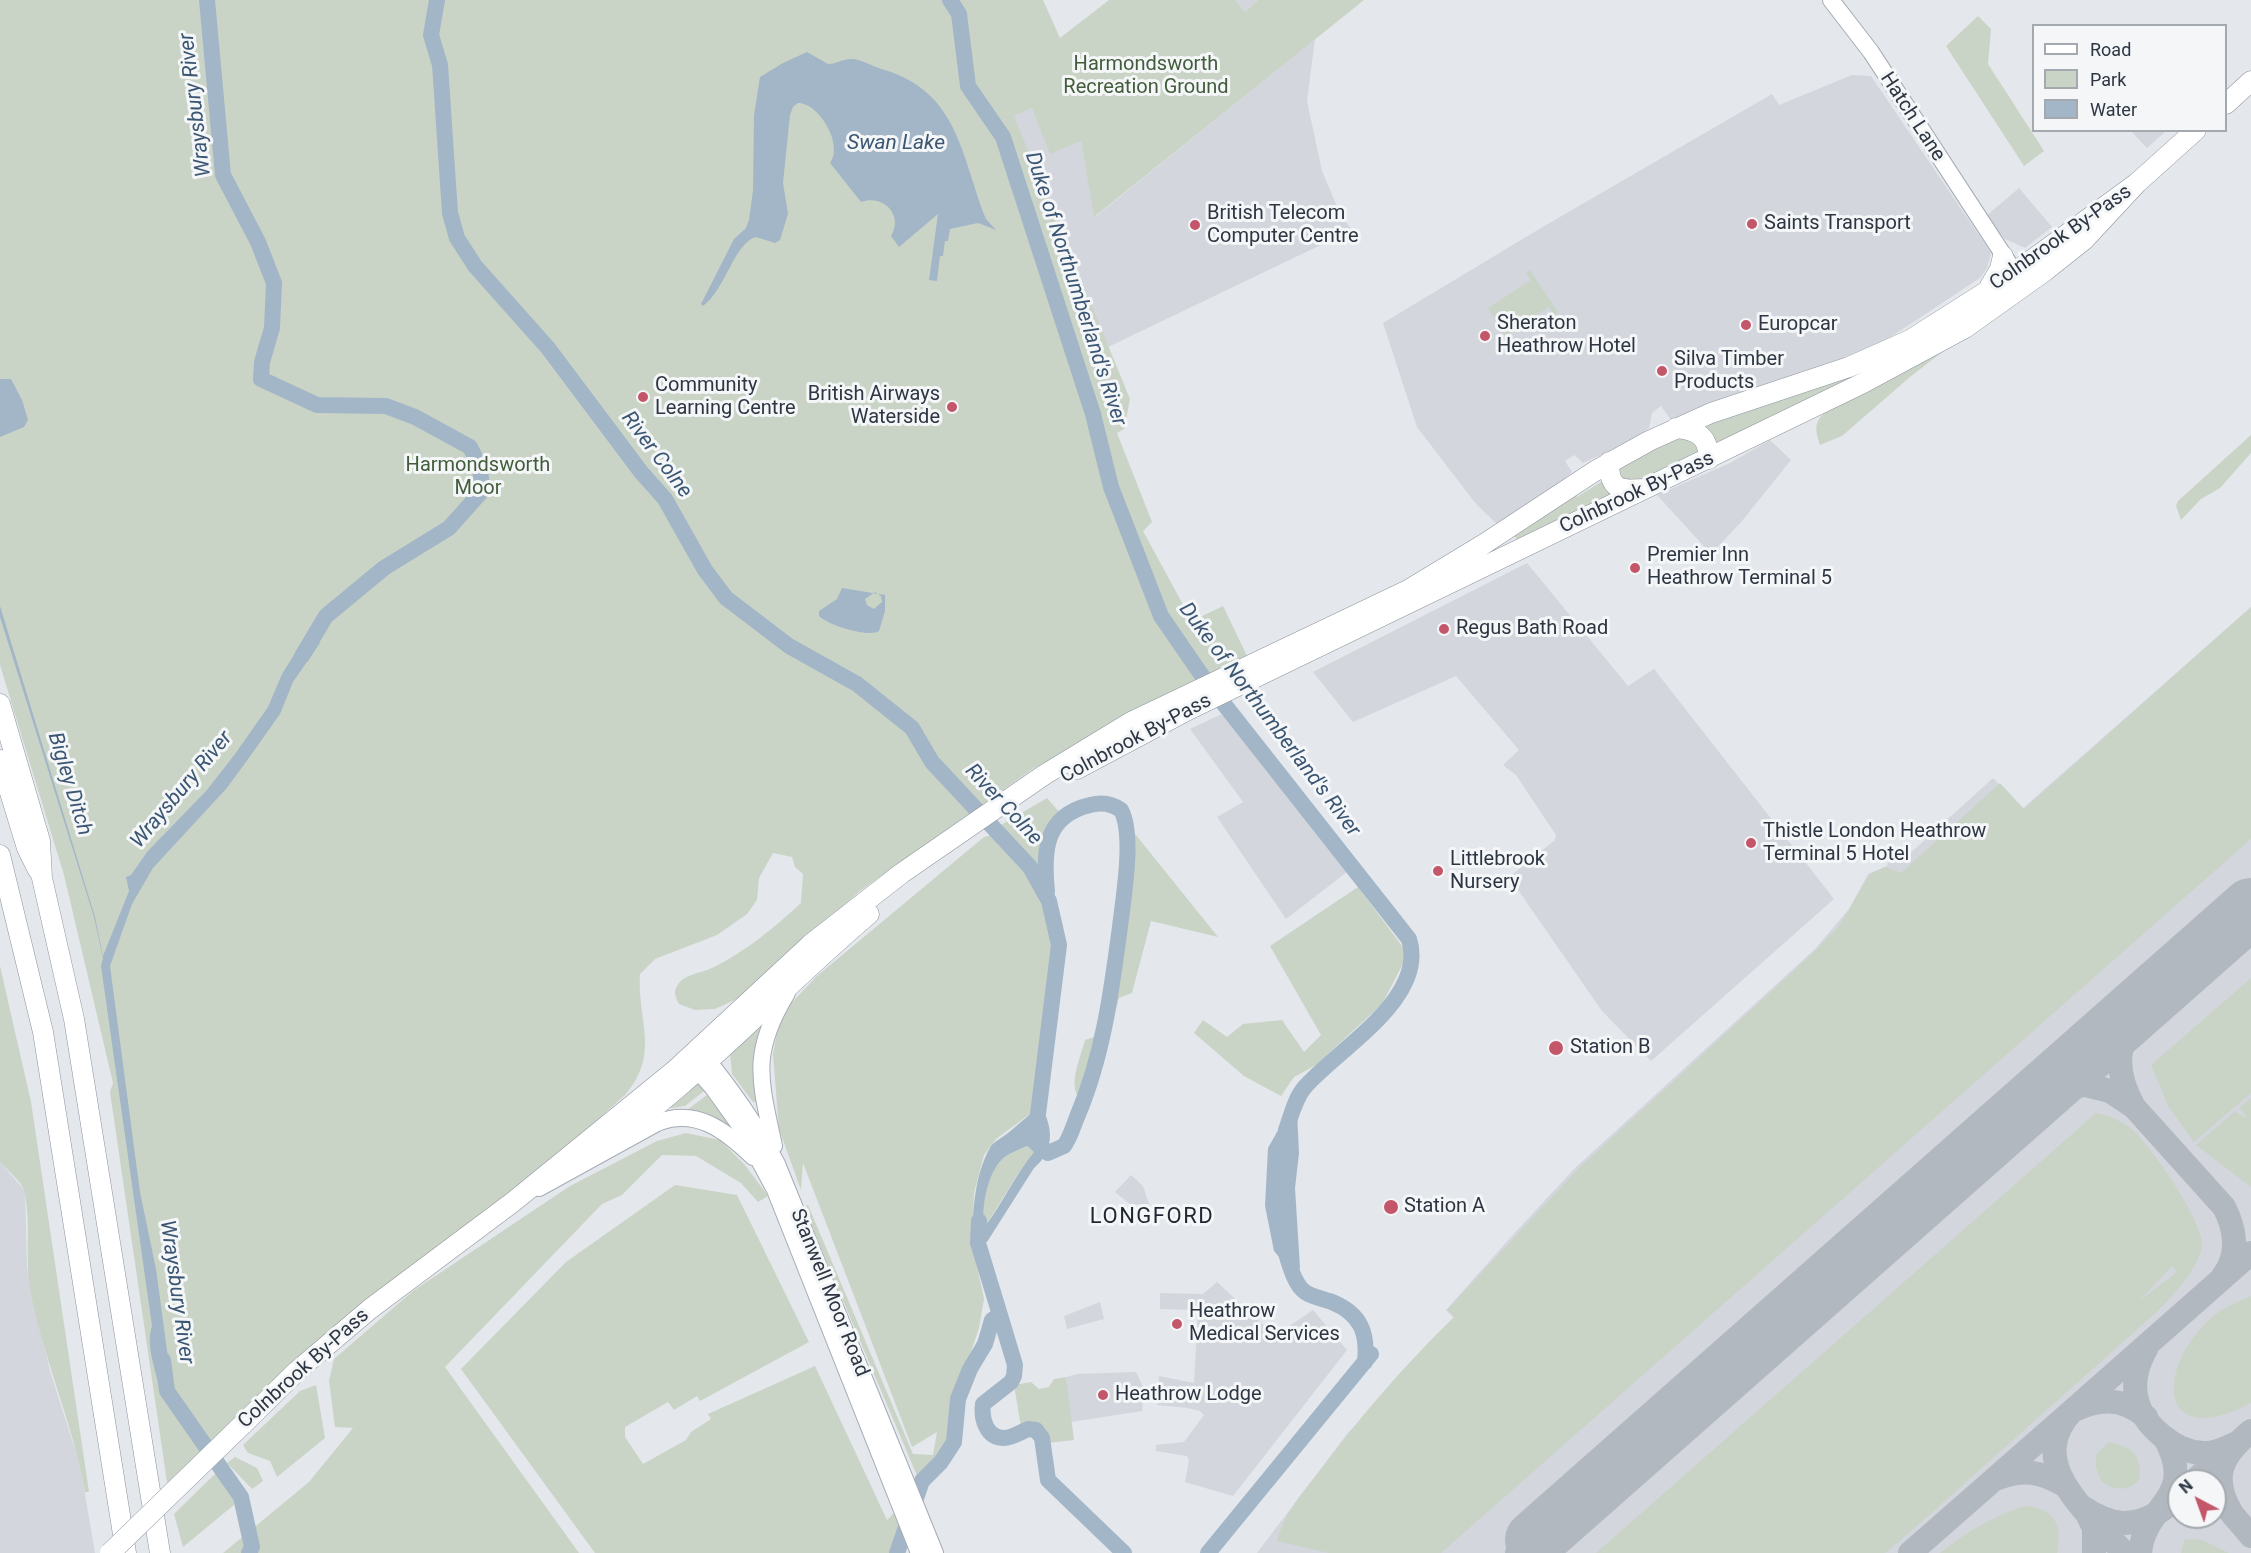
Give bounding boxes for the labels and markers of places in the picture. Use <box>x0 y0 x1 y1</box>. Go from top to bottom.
place label: British Telecom Computer Centre <box>1207 202 1359 249</box>
place label: Saints Transport <box>1764 212 1911 236</box>
marker: Saints Transport <box>1745 217 1759 231</box>
marker: British Telecom Computer Centre <box>1188 218 1202 232</box>
place label: Sheraton Heathrow Hotel <box>1497 312 1636 359</box>
place label: Europcar <box>1758 313 1838 337</box>
marker: Europcar <box>1739 318 1753 332</box>
marker: Sheraton Heathrow Hotel <box>1478 329 1492 343</box>
place label: Silva Timber Products <box>1674 348 1784 395</box>
marker: Silva Timber Products <box>1655 364 1669 378</box>
place label: Community Learning Centre <box>655 374 796 421</box>
place label: British Airways Waterside <box>808 383 940 430</box>
marker: Community Learning Centre <box>636 390 650 404</box>
marker: British Airways Waterside <box>945 400 959 414</box>
place label: Premier Inn Heathrow Terminal 5 <box>1647 544 1832 591</box>
marker: Premier Inn Heathrow Terminal 5 <box>1628 561 1642 575</box>
place label: Regus Bath Road <box>1456 617 1608 641</box>
marker: Regus Bath Road <box>1437 622 1451 636</box>
place label: Thistle London Heathrow Terminal 5 Hotel <box>1763 820 1986 867</box>
marker: Thistle London Heathrow Terminal 5 Hotel <box>1744 836 1758 850</box>
place label: Littlebrook Nursery <box>1450 848 1545 895</box>
marker: Littlebrook Nursery <box>1431 864 1445 878</box>
place label: Station B <box>1570 1036 1651 1060</box>
marker: Station B <box>1547 1039 1565 1057</box>
place label: Station A <box>1404 1195 1485 1219</box>
marker: Station A <box>1382 1198 1400 1216</box>
place label: Heathrow Medical Services <box>1189 1300 1340 1347</box>
marker: Heathrow Medical Services <box>1170 1317 1184 1331</box>
place label: Heathrow Lodge <box>1115 1383 1262 1407</box>
marker: Heathrow Lodge <box>1096 1388 1110 1402</box>

